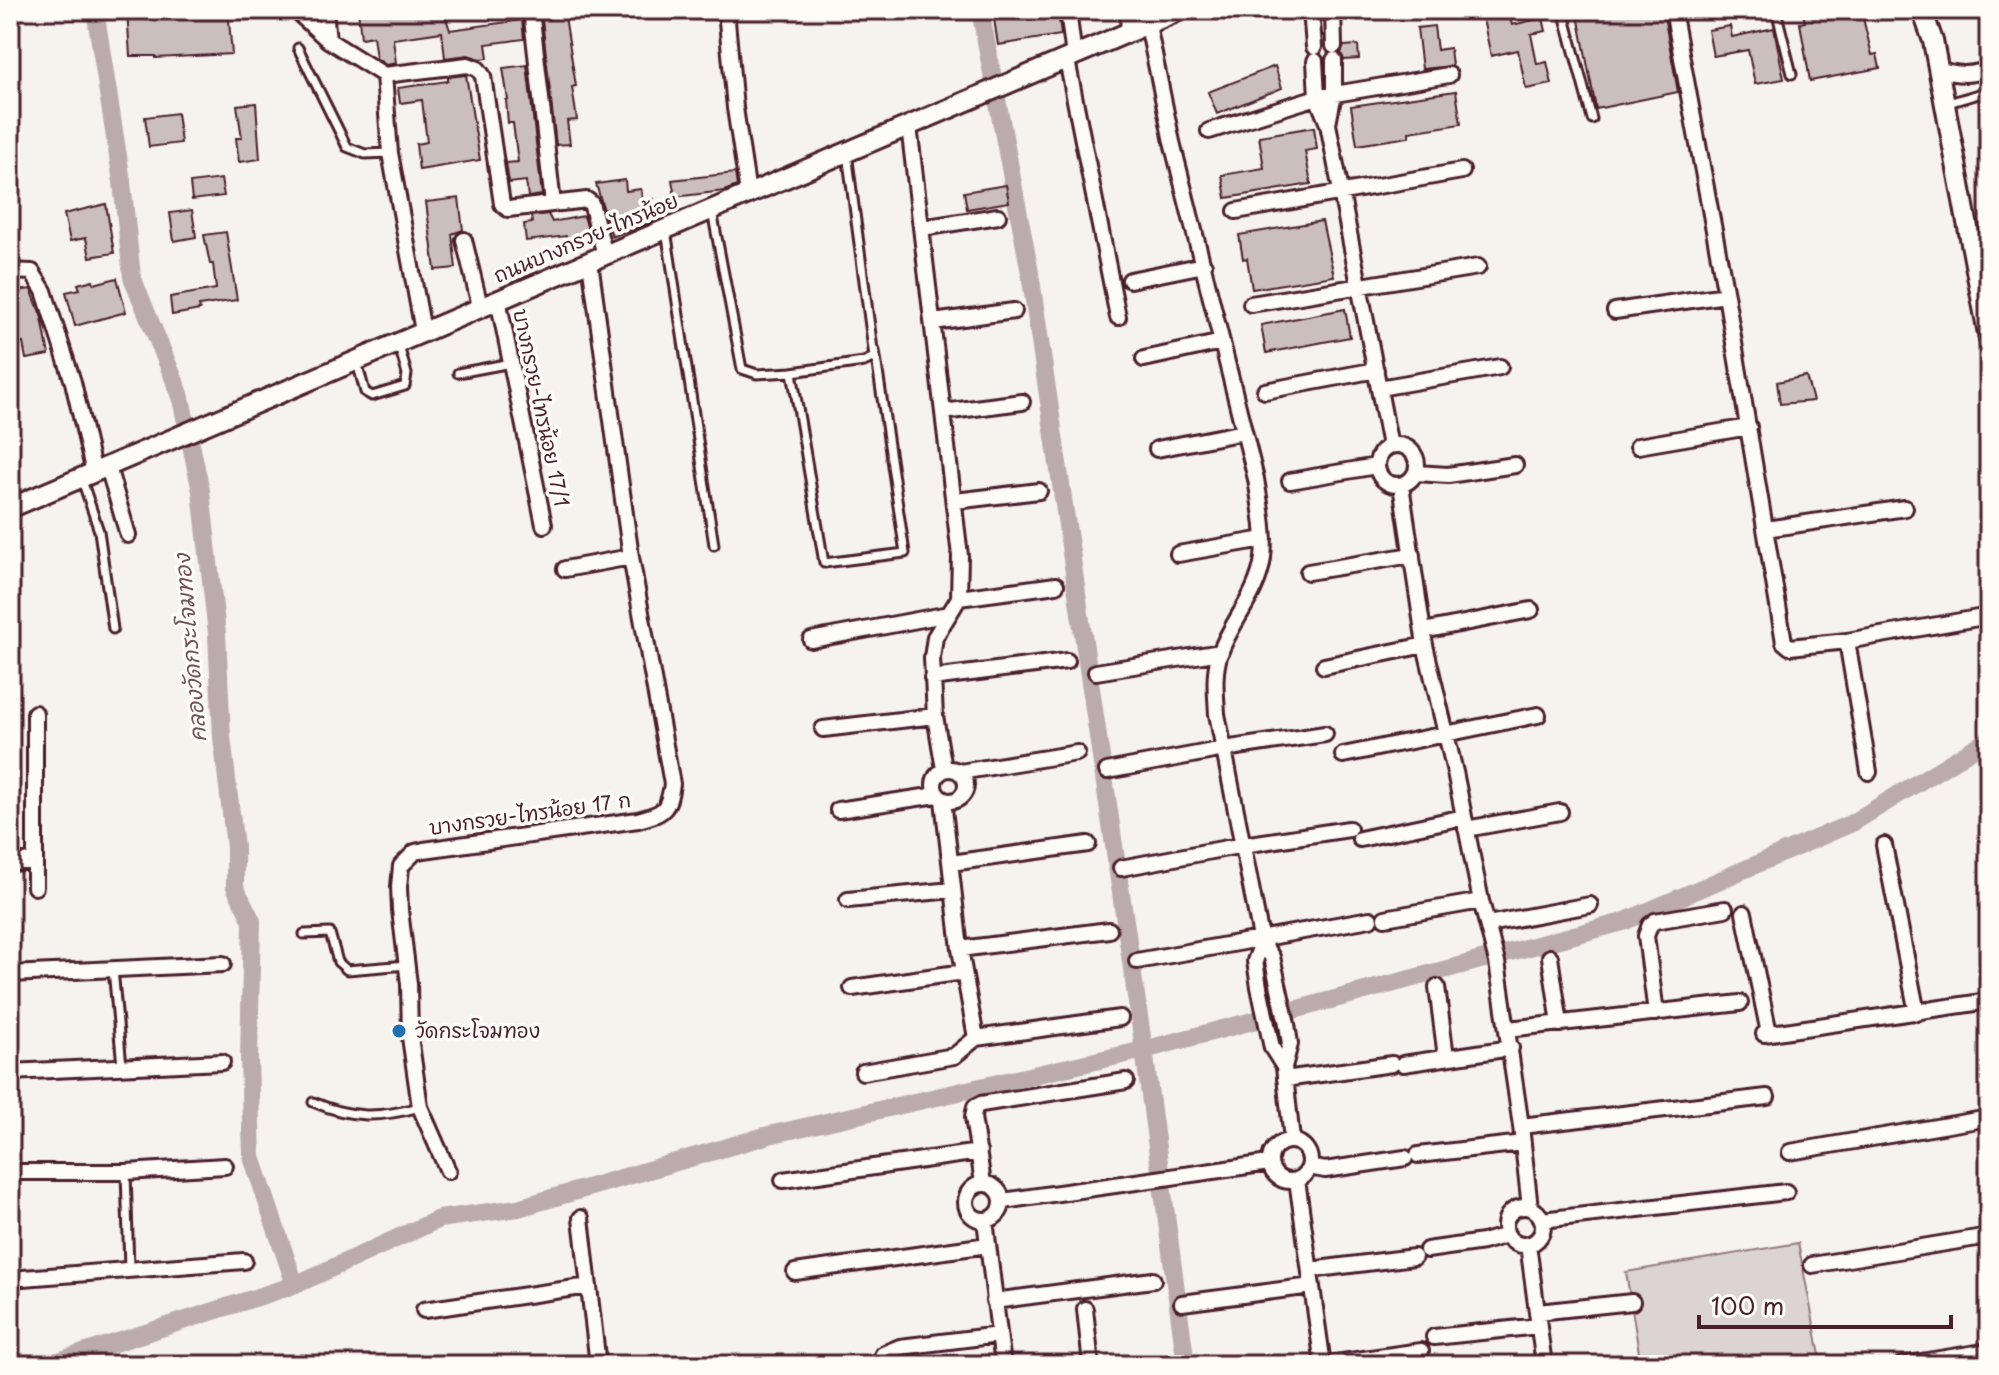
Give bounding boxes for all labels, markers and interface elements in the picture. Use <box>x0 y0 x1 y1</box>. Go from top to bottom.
street label: ถนนบางกรวย-ไทรน้อย <box>489 185 683 290</box>
street label: บางกรวย-ไทรน้อย 17/1 <box>506 306 578 510</box>
water label: คลองวัดกระโจมทอง <box>164 550 213 744</box>
street label: บางกรวย-ไทรน้อย 17 ก <box>427 784 633 842</box>
place label: วัดกระโจมทอง <box>415 1015 540 1045</box>
marker: วัดกระโจมทอง <box>390 1022 408 1040</box>
scale bar <box>1699 1279 1951 1329</box>
text: 100 m <box>1711 1287 1784 1323</box>

